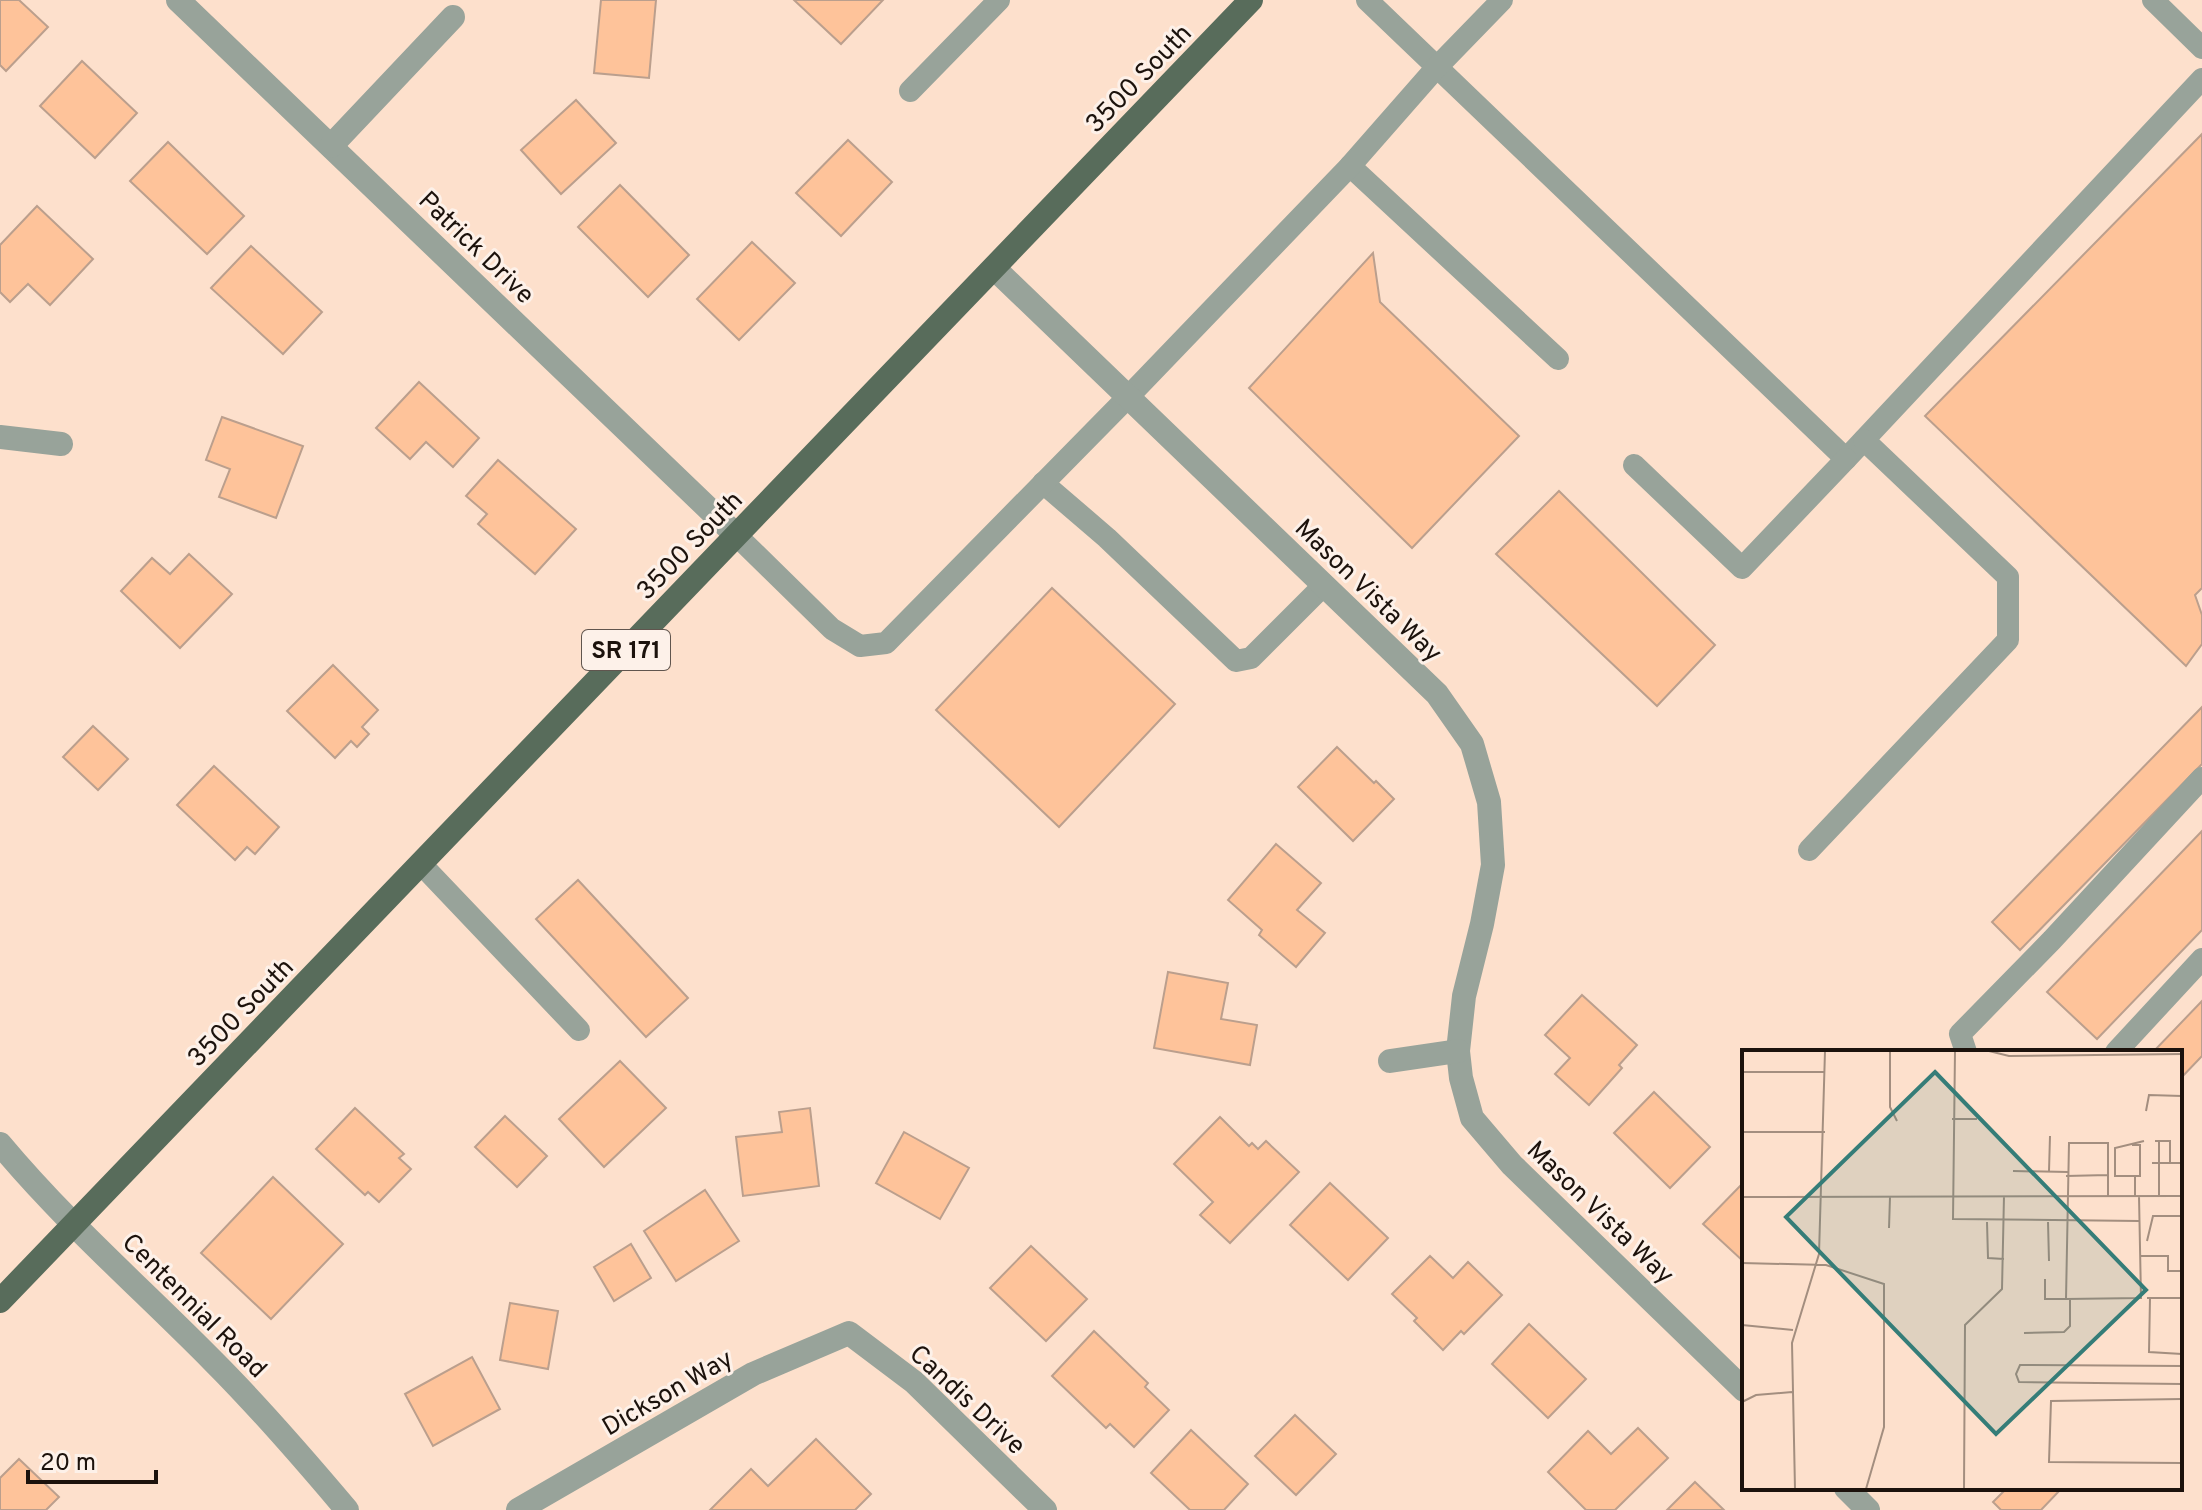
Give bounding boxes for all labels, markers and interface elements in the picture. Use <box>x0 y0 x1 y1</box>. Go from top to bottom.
street label: 3500 South <box>1080 18 1200 141</box>
street label: Patrick Drive <box>410 185 540 312</box>
street label: 3500 South <box>631 485 751 608</box>
street label: Mason Vista Way <box>1286 513 1448 671</box>
road number: SR 171 <box>582 630 670 670</box>
street label: 3500 South <box>182 952 302 1075</box>
inset map <box>1742 1050 2182 1490</box>
street label: Mason Vista Way <box>1518 1135 1680 1293</box>
street label: Centennial Road <box>114 1227 273 1386</box>
street label: Candis Drive <box>901 1339 1031 1463</box>
street label: Dickson Way <box>597 1343 740 1445</box>
scale bar <box>28 1434 156 1484</box>
text: 20 m <box>40 1449 96 1479</box>

